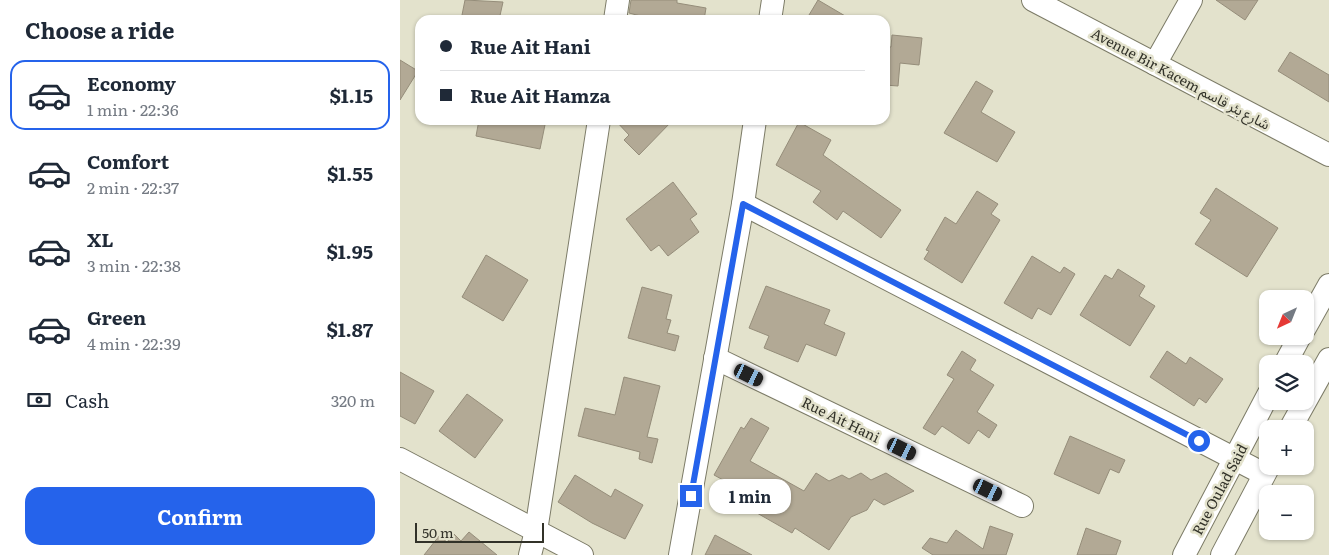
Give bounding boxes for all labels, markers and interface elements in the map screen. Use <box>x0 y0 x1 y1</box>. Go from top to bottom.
text: Choose a ride <box>25 13 174 46</box>
street label: Avenue Bir Kacem شارع بئر قاسم <box>1087 22 1274 135</box>
text: Rue Ait Hani <box>470 32 591 60</box>
text: Economy <box>87 69 176 97</box>
icon: car <box>27 73 72 118</box>
text: $1.15 <box>329 81 373 109</box>
text: Rue Ait Hamza <box>470 81 611 109</box>
text: 1 min · 22:36 <box>87 97 179 121</box>
text: Comfort <box>87 147 169 175</box>
icon: car <box>27 151 72 196</box>
text: $1.55 <box>327 159 373 187</box>
text: 2 min · 22:37 <box>87 175 179 199</box>
text: XL <box>87 225 114 253</box>
icon: car <box>27 229 72 274</box>
text: $1.95 <box>326 237 373 265</box>
text: 3 min · 22:38 <box>87 253 181 277</box>
north arrow <box>1259 290 1314 345</box>
map controls <box>1259 290 1314 540</box>
text: Green <box>87 303 146 331</box>
icon: car <box>27 307 72 352</box>
text: $1.87 <box>326 315 373 343</box>
text: 4 min · 22:39 <box>87 331 181 355</box>
button: layers <box>1259 355 1314 410</box>
car <box>732 362 765 388</box>
icon: cash <box>25 386 53 414</box>
text: Cash <box>65 386 109 414</box>
text: 320 m <box>331 388 375 412</box>
street label: Rue Ait Hani <box>799 391 884 447</box>
button: + <box>1259 420 1314 475</box>
route start <box>1188 430 1210 452</box>
car <box>885 436 918 462</box>
street label: Rue Oulad Said <box>1187 440 1252 538</box>
car <box>971 477 1004 503</box>
callout: 1 min <box>708 478 791 514</box>
text: 1 min <box>729 484 771 508</box>
route end <box>680 485 702 507</box>
button: − <box>1259 485 1314 540</box>
button: Confirm <box>25 487 375 545</box>
scale bar <box>415 520 544 543</box>
text: 50 m <box>422 522 454 542</box>

